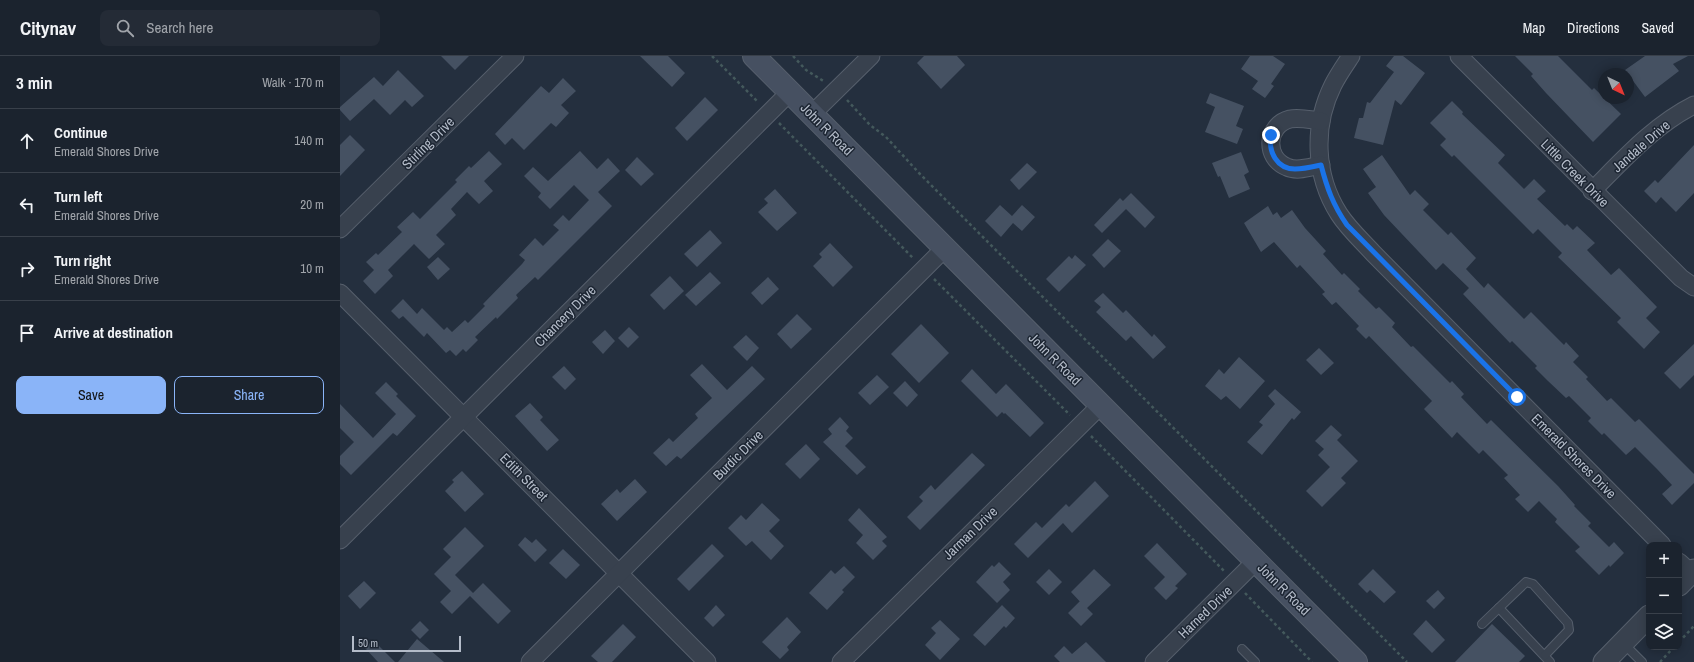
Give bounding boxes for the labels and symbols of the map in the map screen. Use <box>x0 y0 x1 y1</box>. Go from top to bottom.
north arrow <box>1598 68 1634 104</box>
street label: John R Road <box>797 99 857 159</box>
street label: Stirling Drive <box>398 113 458 173</box>
street label: Jandale Drive <box>1608 116 1674 176</box>
route end <box>1262 126 1280 144</box>
street label: Little Creek Drive <box>1537 135 1613 211</box>
street label: Chancery Drive <box>530 281 600 351</box>
street label: John R Road <box>1025 329 1085 389</box>
route start <box>1508 388 1526 406</box>
street label: Emerald Shores Drive <box>1528 410 1620 502</box>
street label: Burdic Drive <box>709 426 767 484</box>
street label: Edith Street <box>496 449 552 505</box>
street label: Jarman Drive <box>939 503 1001 563</box>
street label: John R Road <box>1254 559 1314 619</box>
street label: Harned Drive <box>1174 582 1236 642</box>
scale bar <box>352 634 461 653</box>

